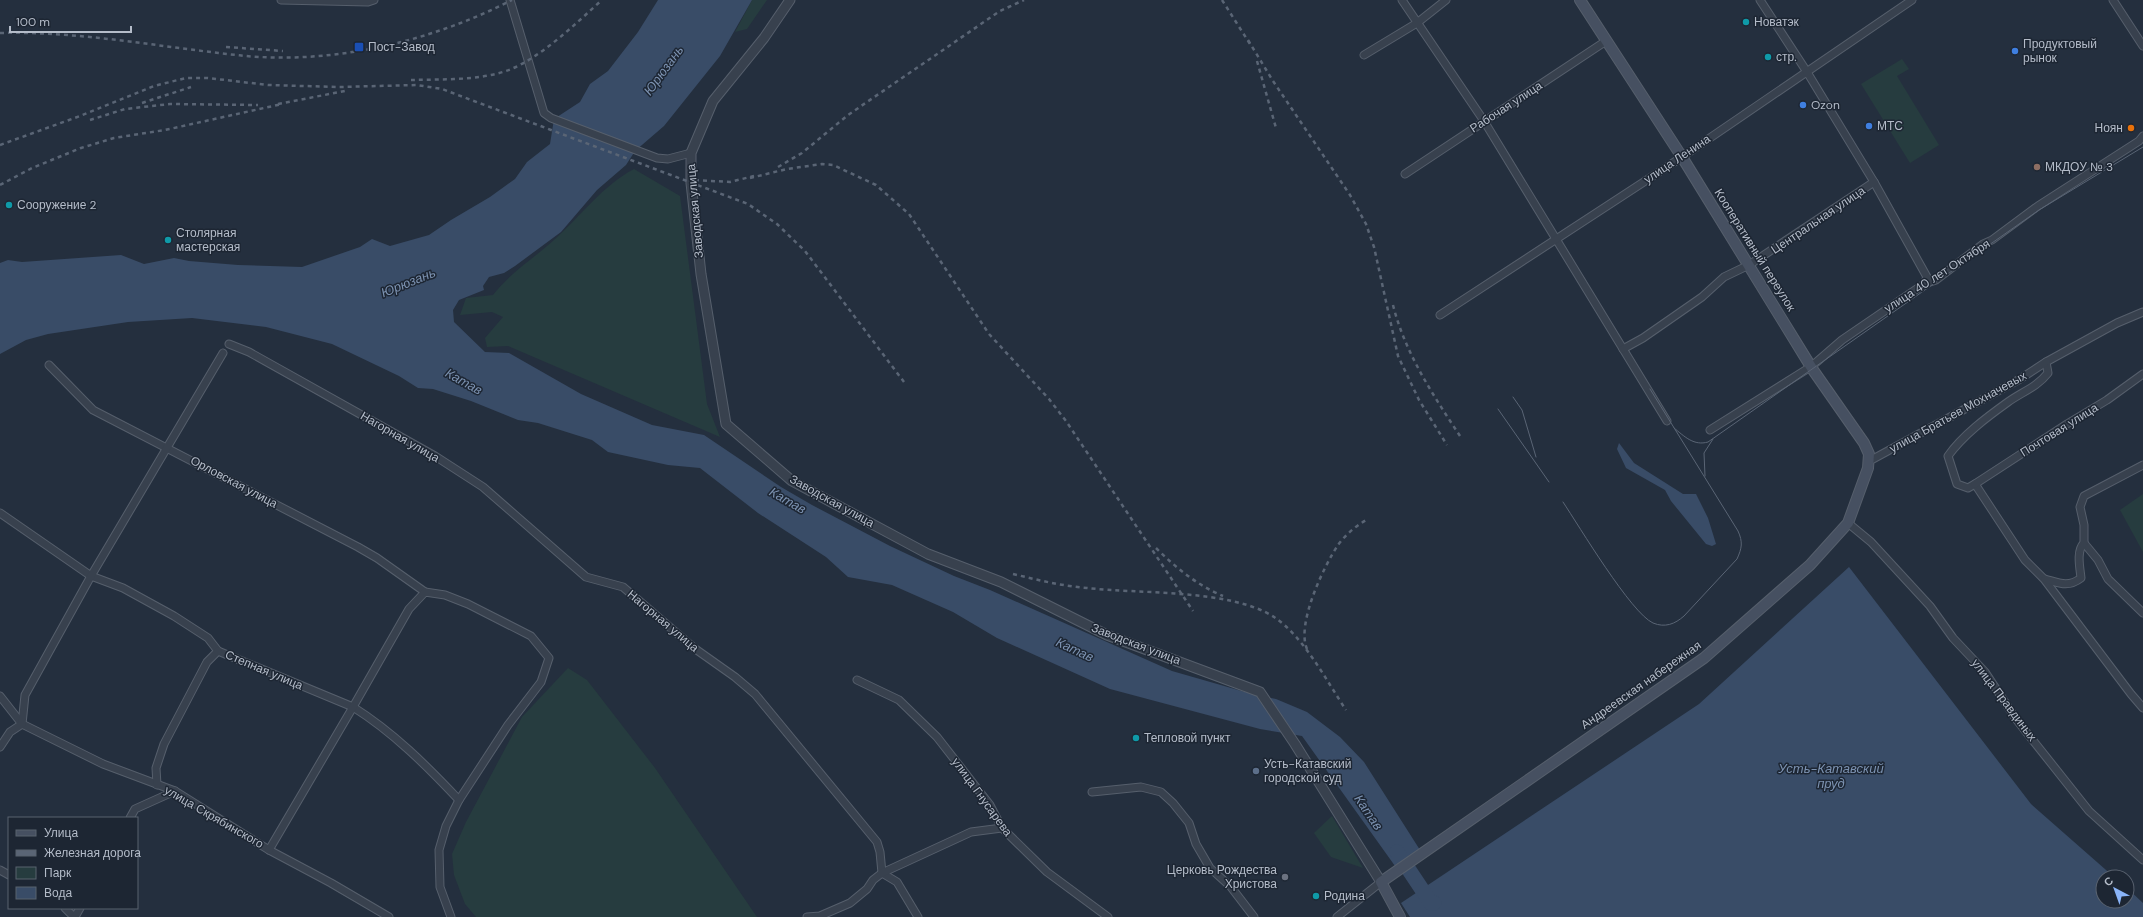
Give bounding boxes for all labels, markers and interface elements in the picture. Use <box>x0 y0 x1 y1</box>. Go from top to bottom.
scale bar <box>10 8 131 34</box>
text: 100 m <box>16 14 50 30</box>
place label: Новатэк <box>1754 14 1800 30</box>
marker: Новатэк <box>1741 17 1751 27</box>
place label: Продуктовый рынок <box>2023 36 2097 66</box>
place label: Пост-Завод <box>368 39 435 55</box>
marker: Пост-Завод <box>353 41 365 53</box>
water label: Юрюзань <box>640 42 687 99</box>
marker: Продуктовый рынок <box>2010 46 2020 56</box>
place label: стр. <box>1776 49 1797 65</box>
marker: стр. <box>1763 52 1773 62</box>
street label: Рабочая улица <box>1467 77 1546 136</box>
place label: Ozon <box>1811 97 1840 113</box>
marker: Ozon <box>1798 100 1808 110</box>
place label: МТС <box>1877 118 1903 134</box>
place label: Ноян <box>2095 120 2123 136</box>
marker: МТС <box>1864 121 1874 131</box>
marker: Ноян <box>2126 123 2136 133</box>
street label: улица Ленина <box>1640 131 1714 187</box>
place label: МКДОУ № 3 <box>2045 159 2113 175</box>
marker: МКДОУ № 3 <box>2032 162 2042 172</box>
street label: Заводская улица <box>683 163 707 259</box>
street label: Центральная улица <box>1768 182 1868 257</box>
street label: Кооперативный переулок <box>1711 186 1800 315</box>
place label: Сооружение 2 <box>17 197 97 213</box>
marker: Сооружение 2 <box>4 200 14 210</box>
place label: Столярная мастерская <box>176 225 240 255</box>
marker: Столярная мастерская <box>163 235 173 245</box>
street label: улица 40 лет Октября <box>1881 236 1993 316</box>
water label: Юрюзань <box>378 264 438 301</box>
water label: Катав <box>442 364 485 399</box>
street label: улица Братьев Мохначевых <box>1886 367 2030 457</box>
street label: Почтовая улица <box>2017 399 2101 460</box>
street label: Нагорная улица <box>358 408 443 466</box>
street label: Орловская улица <box>188 452 281 512</box>
street label: Заводская улица <box>787 471 877 531</box>
water label: Катав <box>766 483 809 518</box>
street label: Нагорная улица <box>624 586 702 656</box>
street label: Заводская улица <box>1089 620 1183 669</box>
water label: Катав <box>1053 633 1097 666</box>
street label: Андреевская набережная <box>1578 637 1704 733</box>
street label: Степная улица <box>223 646 306 694</box>
street label: улица Правдиных <box>1968 656 2040 744</box>
place label: Тепловой пункт <box>1144 730 1231 746</box>
marker: Тепловой пункт <box>1131 733 1141 743</box>
street label: улица Гнусарева <box>948 755 1016 840</box>
place label: Усть-Катавский городской суд <box>1264 756 1351 786</box>
water label: Усть-Катавский пруд <box>1777 760 1884 792</box>
marker: Усть-Катавский городской суд <box>1251 766 1261 776</box>
street label: улица Скрябинского <box>161 782 267 852</box>
water label: Катав <box>1350 791 1387 834</box>
legend <box>8 817 138 909</box>
text: Улица <box>44 825 78 841</box>
text: Железная дорога <box>44 845 141 861</box>
place label: Церковь Рождества Христова <box>1167 862 1277 892</box>
text: Парк <box>44 865 72 881</box>
north arrow <box>2095 869 2135 909</box>
marker: Церковь Рождества Христова <box>1280 872 1290 882</box>
text: С <box>2101 874 2116 889</box>
text: Вода <box>44 885 72 901</box>
place label: Родина <box>1324 888 1365 904</box>
marker: Родина <box>1311 891 1321 901</box>

